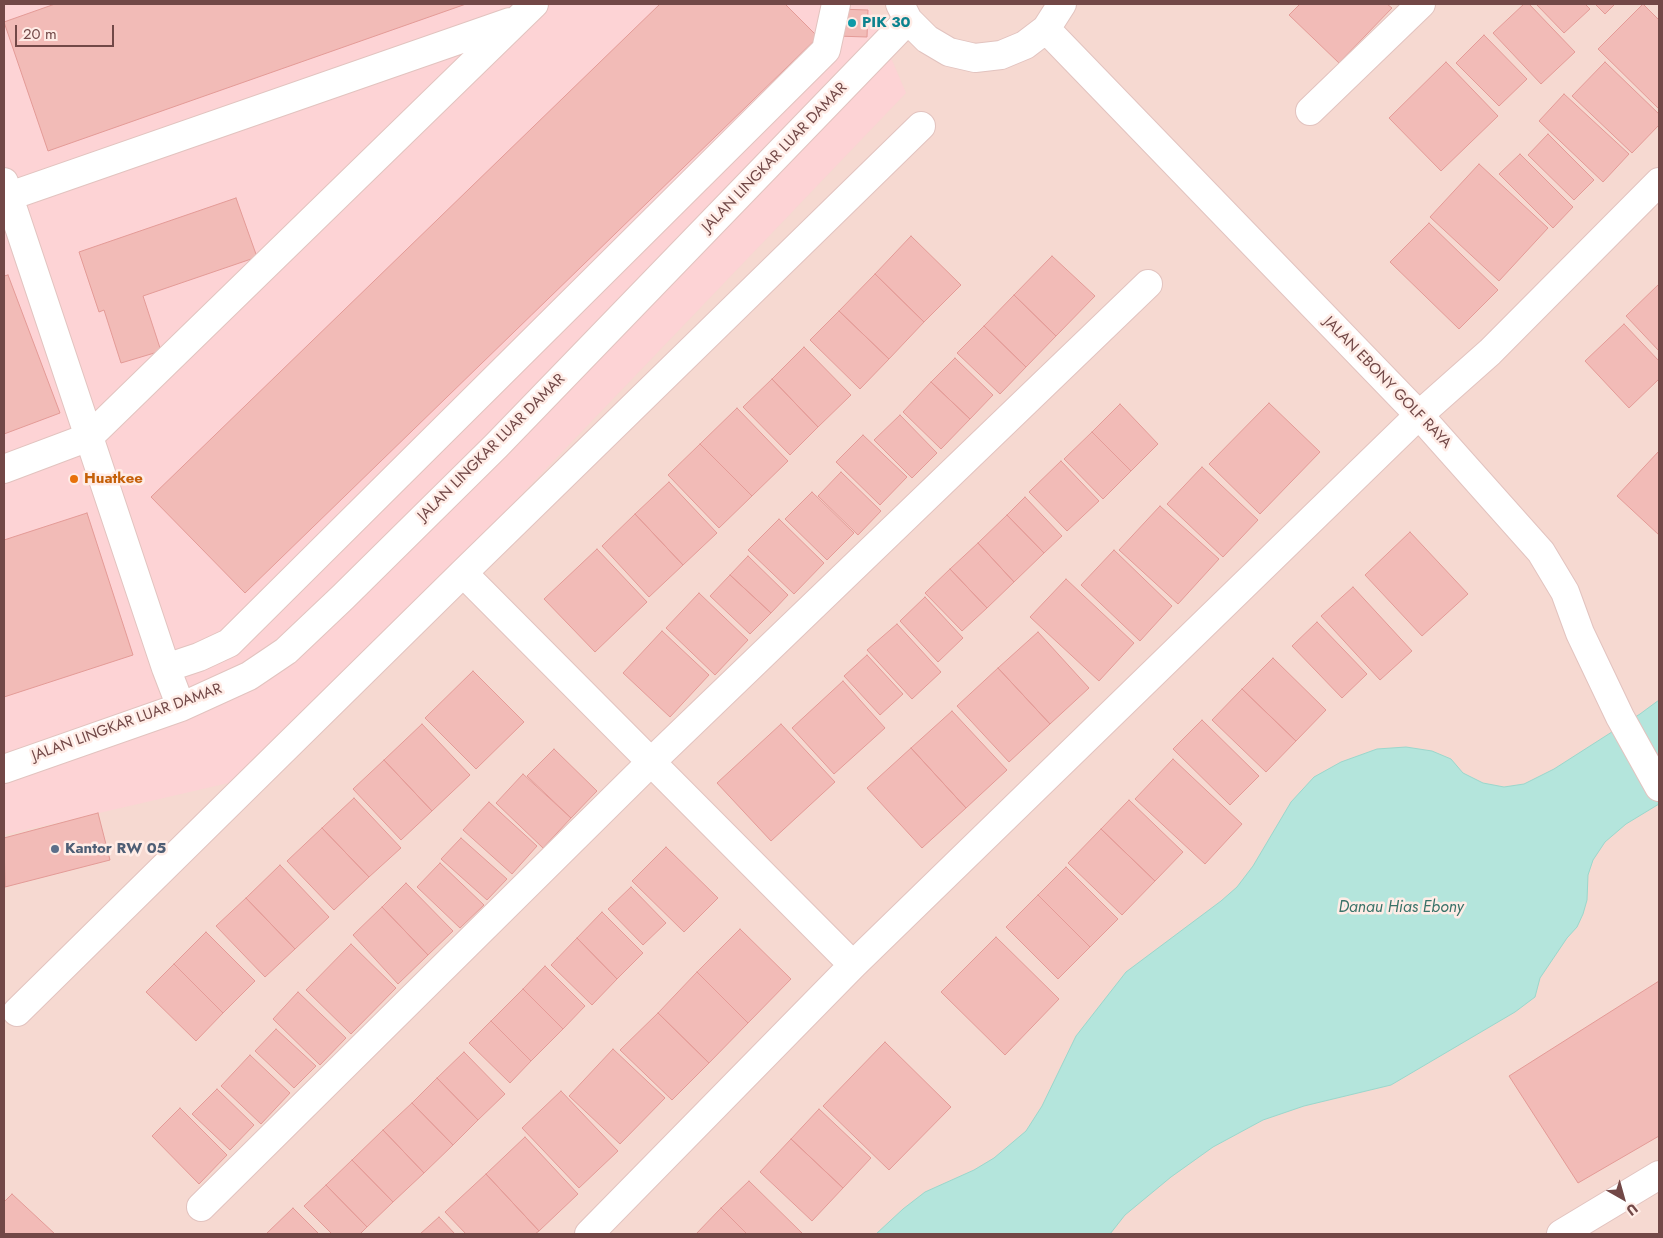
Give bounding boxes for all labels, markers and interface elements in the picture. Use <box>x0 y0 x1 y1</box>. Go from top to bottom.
place label: PIK 30 <box>862 14 910 32</box>
scale bar <box>18 15 116 47</box>
marker: PIK 30 <box>846 17 858 29</box>
text: 20 m <box>23 23 57 45</box>
street label: JALAN LINGKAR LUAR DAMAR <box>699 80 851 236</box>
street label: JALAN EBONY GOLF RAYA <box>1319 313 1455 453</box>
street label: JALAN LINGKAR LUAR DAMAR <box>415 371 569 525</box>
place label: Huatkee <box>84 470 143 488</box>
marker: Huatkee <box>68 473 80 485</box>
street label: JALAN LINGKAR LUAR DAMAR <box>30 680 224 766</box>
place label: Kantor RW 05 <box>65 840 166 858</box>
marker: Kantor RW 05 <box>49 843 61 855</box>
water label: Danau Hias Ebony <box>1338 898 1464 918</box>
north arrow <box>1598 1173 1648 1223</box>
text: U <box>1622 1199 1642 1221</box>

